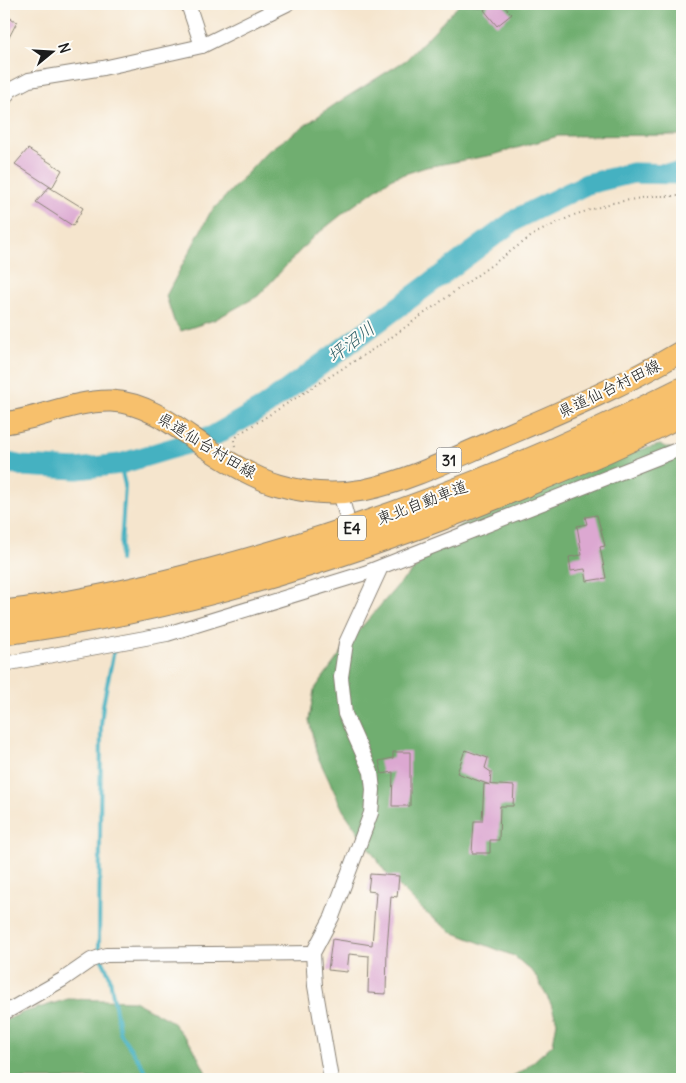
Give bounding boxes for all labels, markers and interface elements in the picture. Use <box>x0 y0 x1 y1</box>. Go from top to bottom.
north arrow <box>28 28 78 78</box>
text: N <box>54 41 74 55</box>
water label: 坪沼川 <box>323 317 379 367</box>
street label: 県道仙台村田線 <box>554 354 664 422</box>
street label: 県道仙台村田線 <box>154 408 260 482</box>
road number: 31 <box>436 448 462 472</box>
street label: 東北自動車道 <box>374 475 470 529</box>
road number: E4 <box>338 516 366 540</box>

